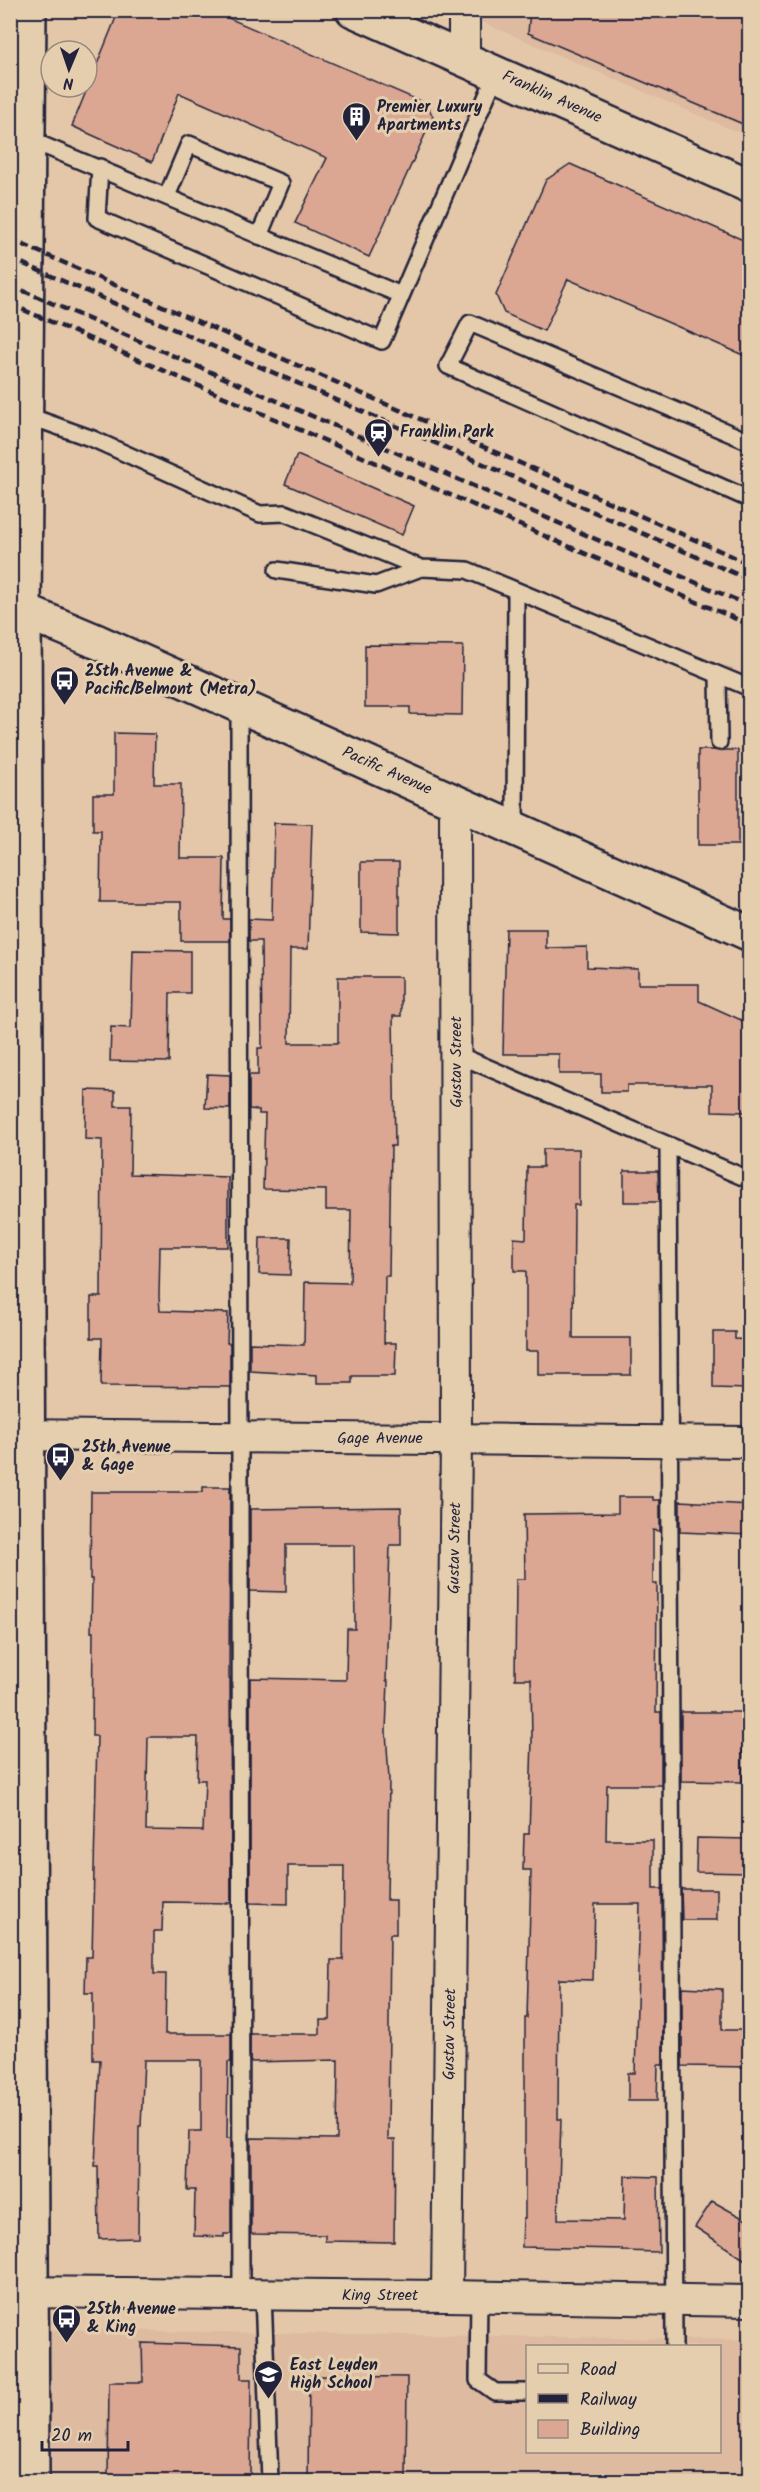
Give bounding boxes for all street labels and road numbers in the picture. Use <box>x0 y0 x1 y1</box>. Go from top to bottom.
street label: Franklin Avenue <box>498 64 606 130</box>
street label: Pacific Avenue <box>338 740 436 802</box>
street label: Gustav Street <box>444 1015 469 1108</box>
street label: Gage Avenue <box>337 1426 423 1451</box>
street label: Gustav Street <box>442 1501 468 1594</box>
street label: Gustav Street <box>437 1987 463 2080</box>
street label: King Street <box>342 2283 419 2308</box>

